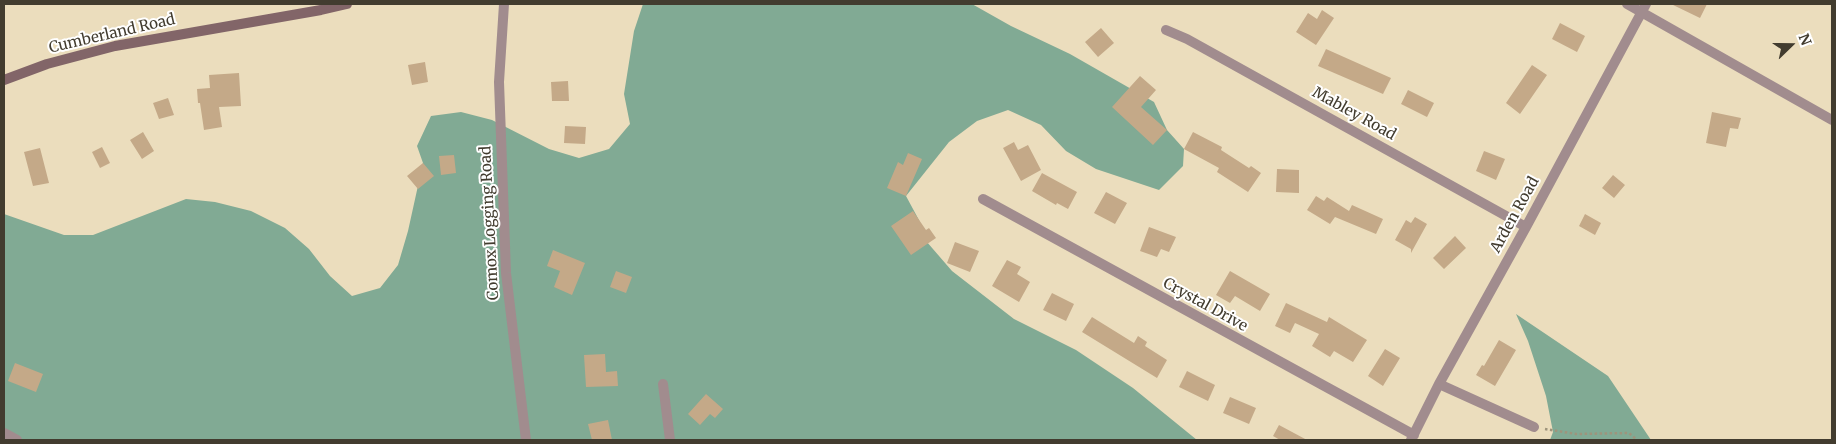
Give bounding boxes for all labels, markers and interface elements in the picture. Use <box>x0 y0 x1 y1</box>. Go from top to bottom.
street label: Cumberland Road <box>47 11 177 57</box>
north arrow <box>1766 20 1816 70</box>
text: N <box>1794 31 1815 48</box>
street label: Mabley Road <box>1309 84 1399 144</box>
street label: Comox Logging Road <box>477 145 503 301</box>
street label: Arden Road <box>1487 174 1543 256</box>
street label: Crystal Drive <box>1160 274 1250 336</box>

